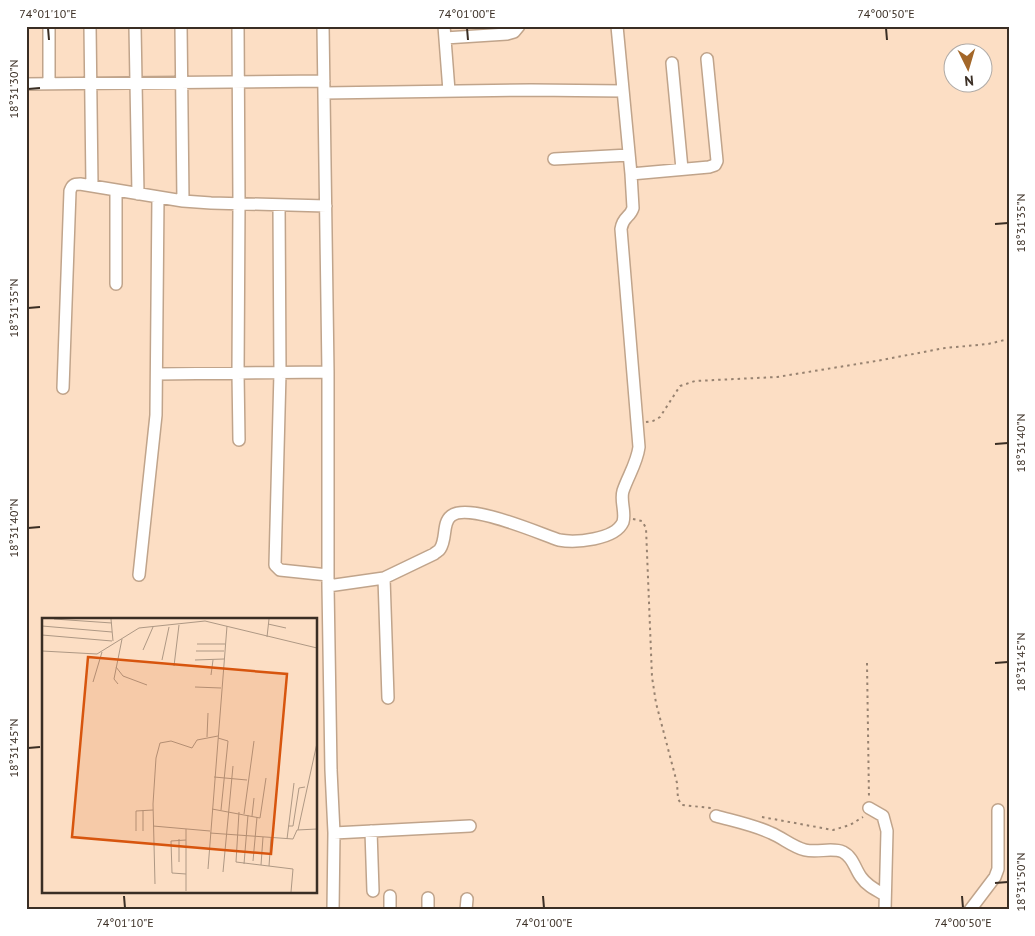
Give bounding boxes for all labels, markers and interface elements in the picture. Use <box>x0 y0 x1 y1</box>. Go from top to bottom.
text: 74°01'10"E <box>19 6 77 21</box>
text: 74°01'00"E <box>438 6 496 21</box>
text: 74°00'50"E <box>857 6 915 21</box>
north arrow <box>942 42 992 92</box>
text: 18°31'30"N <box>6 59 21 119</box>
text: N <box>964 72 975 90</box>
text: 18°31'35"N <box>1013 193 1028 253</box>
text: 18°31'35"N <box>6 278 21 338</box>
text: 18°31'40"N <box>1013 413 1028 473</box>
text: 18°31'40"N <box>6 498 21 558</box>
inset map <box>42 618 318 894</box>
text: 18°31'45"N <box>1013 632 1028 692</box>
text: 18°31'45"N <box>6 718 21 778</box>
text: 18°31'50"N <box>1013 852 1028 912</box>
text: 74°01'10"E <box>96 915 154 930</box>
text: 74°01'00"E <box>515 915 573 930</box>
text: 74°00'50"E <box>934 915 992 930</box>

